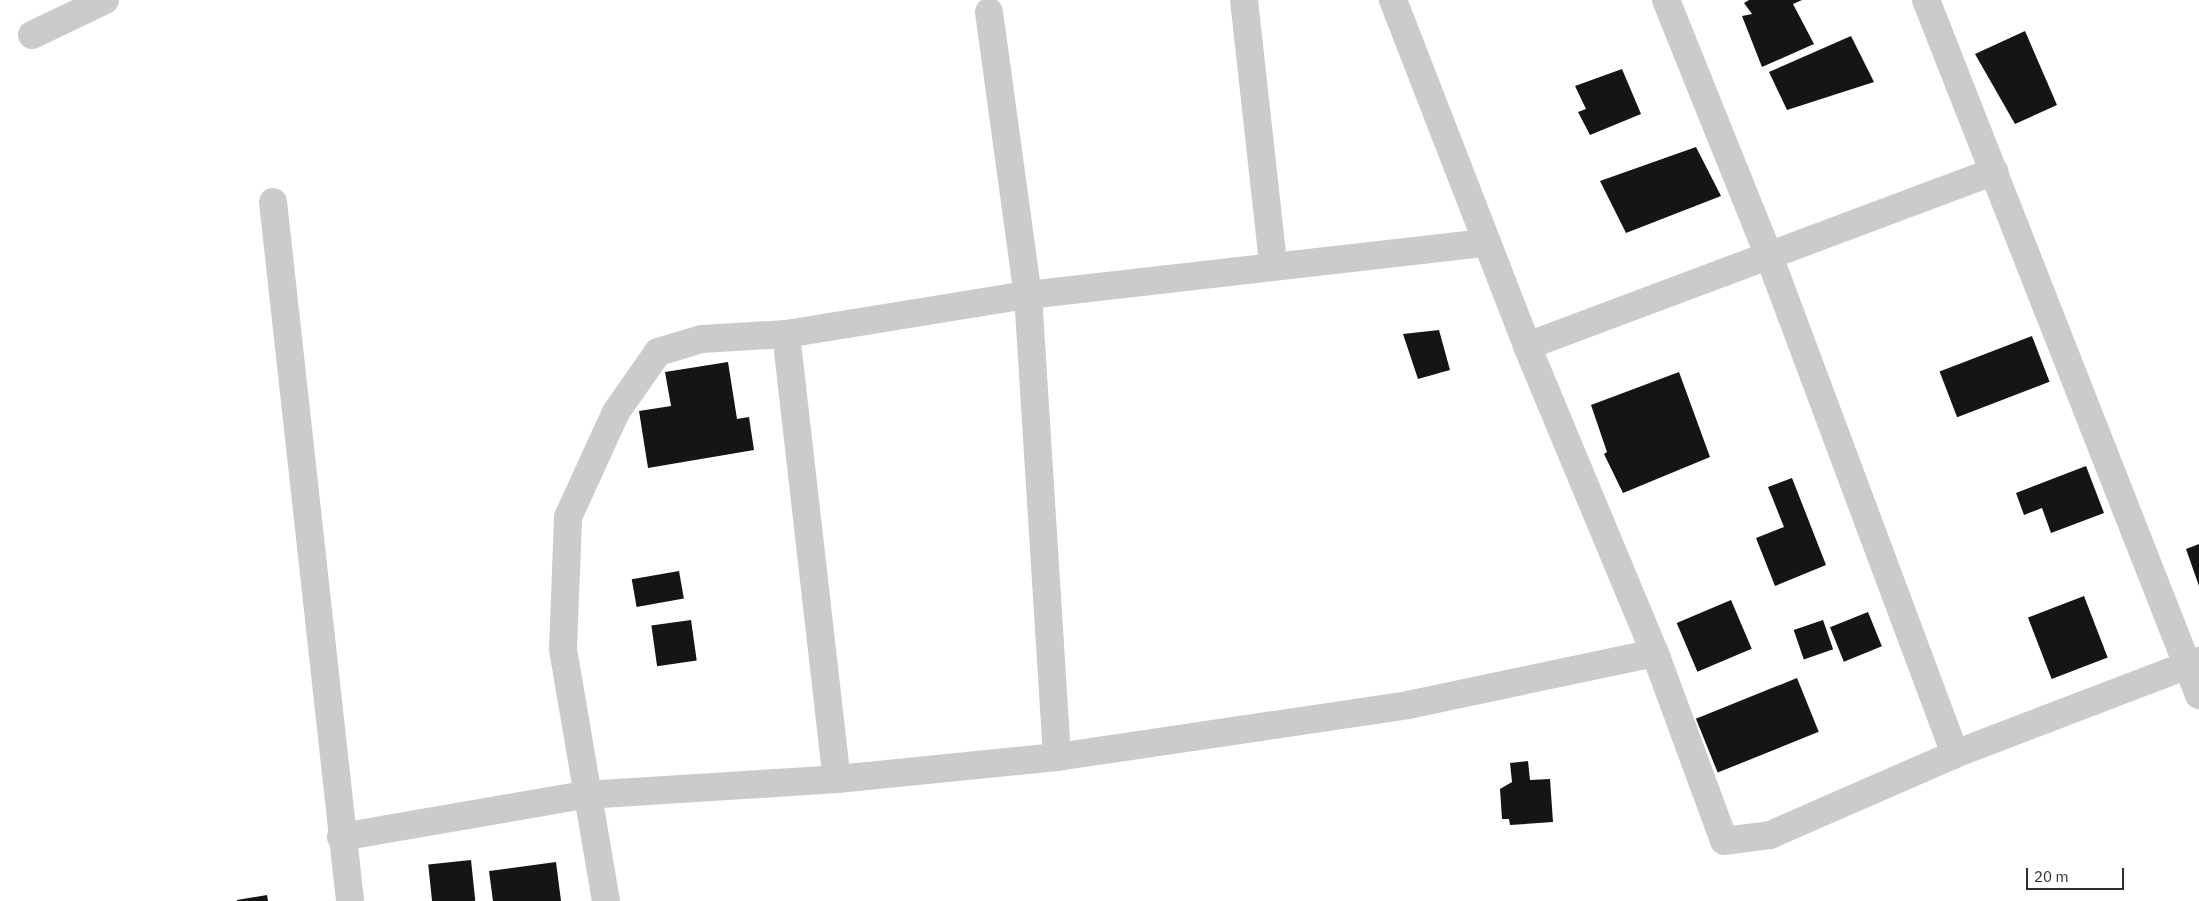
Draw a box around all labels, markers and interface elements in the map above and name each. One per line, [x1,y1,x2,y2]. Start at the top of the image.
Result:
scale bar [2029,858,2126,890]
text: 20 m [2034,867,2069,886]

